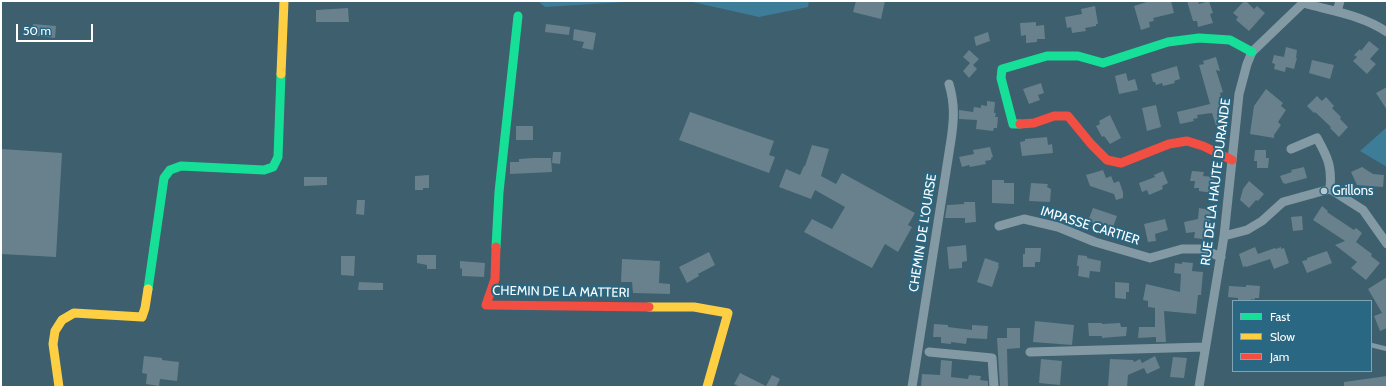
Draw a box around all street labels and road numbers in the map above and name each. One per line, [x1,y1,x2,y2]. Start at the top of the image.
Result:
street label: RUE DE LA HAUTE DURANDE [1198,97,1234,267]
street label: CHEMIN DE L'OURSE [906,173,940,293]
street label: IMPASSE CARTIER [1038,203,1142,249]
street label: CHEMIN DE LA MATTERI [492,283,630,301]

